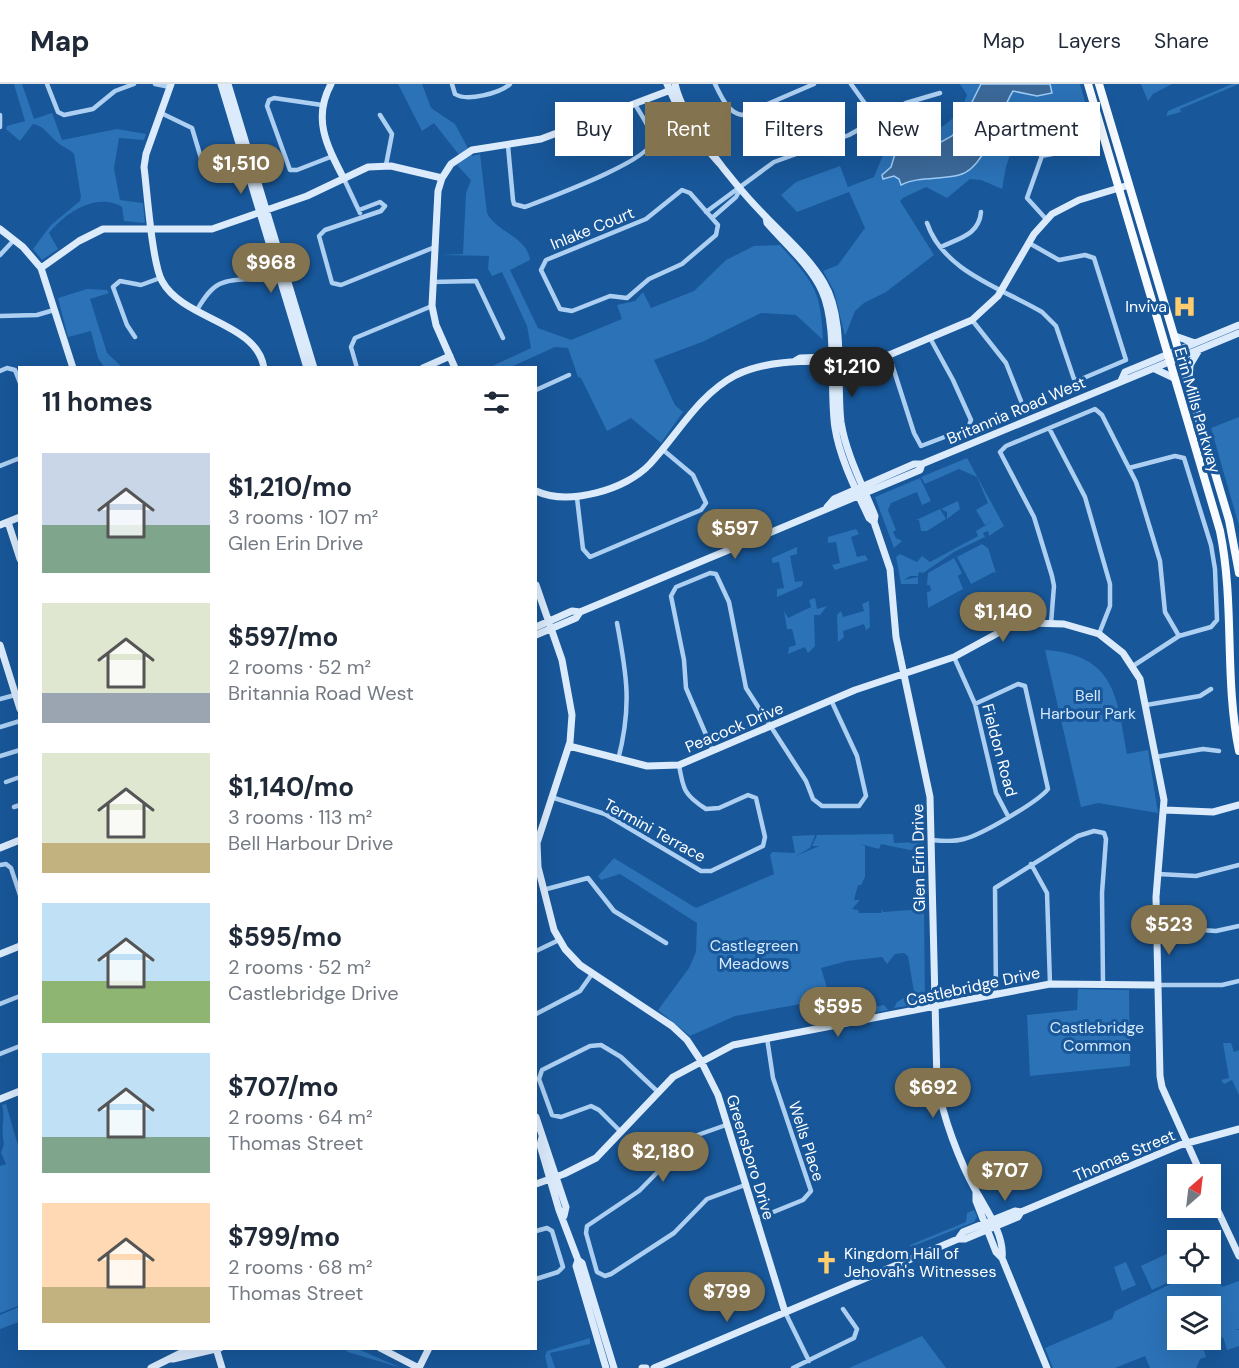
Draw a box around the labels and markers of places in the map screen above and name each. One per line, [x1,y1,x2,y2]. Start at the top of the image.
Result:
pin: $1,510 [192,144,290,195]
pin: $968 [235,243,307,294]
hospital icon: Inviva [1172,293,1198,319]
place label: Inviva [1125,296,1167,317]
pin: $1,210 [803,347,901,398]
pin: $597 [699,509,771,560]
pin: $1,140 [954,592,1052,643]
pin: $523 [1133,905,1205,956]
pin: $595 [802,987,874,1038]
pin: $692 [897,1068,969,1119]
pin: $2,180 [614,1132,712,1183]
pin: $707 [969,1151,1041,1202]
place label: Kingdom Hall of Jehovah's Witnesses [844,1243,996,1282]
church icon: Kingdom Hall of Jehovah's Witnesses [813,1249,839,1275]
pin: $799 [691,1272,763,1323]

